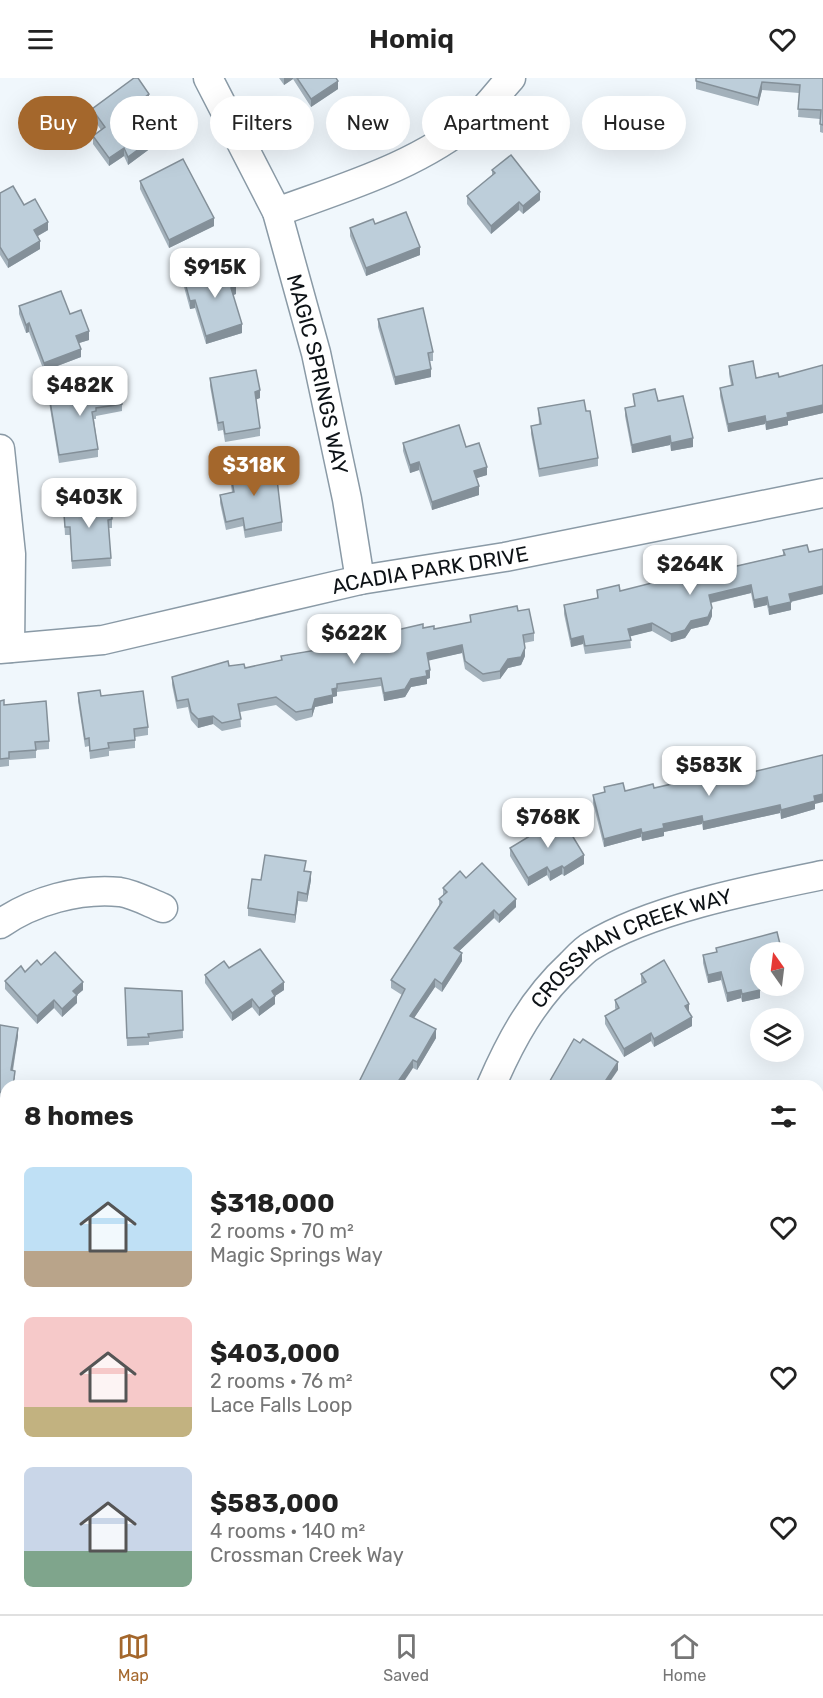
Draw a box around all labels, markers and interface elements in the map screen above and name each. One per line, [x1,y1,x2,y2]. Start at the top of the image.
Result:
icon: menu [24,23,57,56]
text: Homiq [369,23,454,55]
icon: heart [766,23,799,56]
chip: Buy [18,96,98,150]
chip: Rent [110,96,198,150]
chip: Filters [210,96,314,150]
chip: New [326,96,410,150]
chip: Apartment [422,96,570,150]
chip: House [582,96,686,150]
pin: $915K [173,248,257,299]
text: $915K [184,255,246,279]
street label: MAGIC SPRINGS WAY [282,271,354,476]
pin: $482K [38,366,122,417]
text: $482K [47,373,113,397]
pin: $318K [212,446,296,497]
text: $318K [222,453,286,477]
pin: $403K [47,478,131,529]
text: $403K [55,485,123,509]
street label: ACADIA PARK DRIVE [329,540,530,599]
pin: $264K [648,545,732,596]
text: $264K [657,552,723,576]
pin: $622K [312,614,396,665]
text: $622K [321,621,387,645]
pin: $583K [667,746,751,797]
text: $583K [676,753,742,777]
pin: $768K [506,798,590,849]
text: $768K [516,805,580,829]
street label: CROSSMAN CREEK WAY [525,883,734,1013]
north arrow [750,942,804,996]
map controls [750,942,804,1062]
button: layers [750,1008,804,1062]
icon: filters [767,1100,800,1133]
text: 8 homes [24,1101,134,1132]
text: $318,000 [210,1188,335,1219]
icon: home [72,1191,144,1263]
icon: heart [767,1211,800,1244]
text: 2 rooms · 70 m² [210,1219,354,1243]
text: Magic Springs Way [210,1243,383,1267]
text: $403,000 [210,1338,340,1369]
icon: home [72,1341,144,1413]
icon: heart [767,1361,800,1394]
text: 2 rooms · 76 m² [210,1369,353,1393]
text: Lace Falls Loop [210,1393,352,1417]
text: $583,000 [210,1488,339,1519]
icon: home [72,1491,144,1563]
icon: heart [767,1511,800,1544]
text: 4 rooms · 140 m² [210,1519,365,1543]
text: Crossman Creek Way [210,1543,404,1567]
tab: Map [117,1630,150,1685]
tab: Saved [383,1630,429,1685]
tab: Home [662,1630,706,1685]

